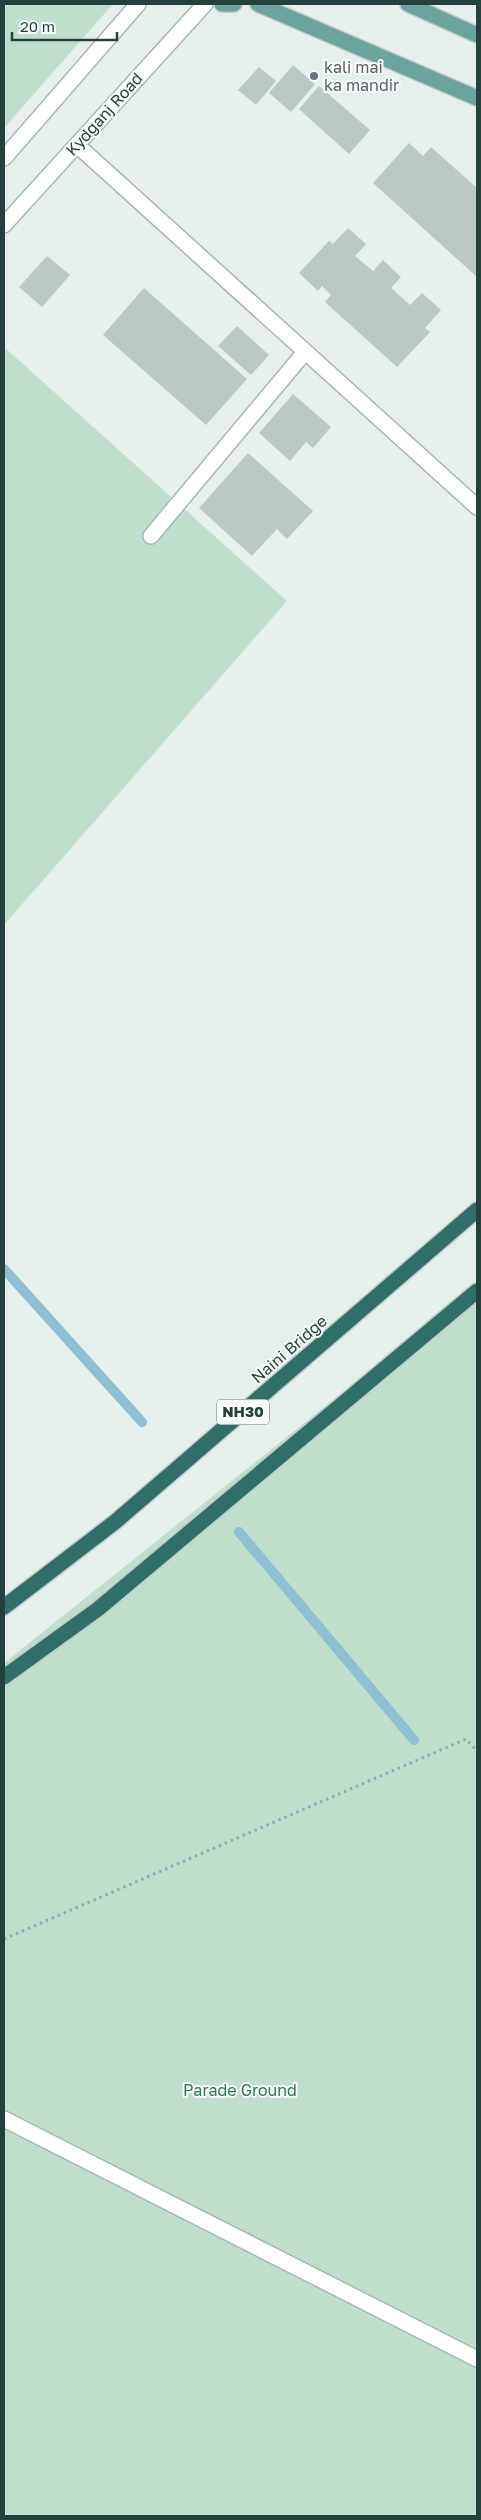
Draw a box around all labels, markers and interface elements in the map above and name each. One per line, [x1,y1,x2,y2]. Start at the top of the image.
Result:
scale bar [12,10,118,42]
text: 20 m [20,17,55,35]
place label: kali mai ka mandir [324,57,399,95]
street label: Kydganj Road [61,68,147,160]
marker: kali mai ka mandir [308,70,320,82]
street label: Naini Bridge [247,1311,331,1387]
road number: NH30 [217,1400,269,1424]
park label: Parade Ground [183,2080,297,2100]

